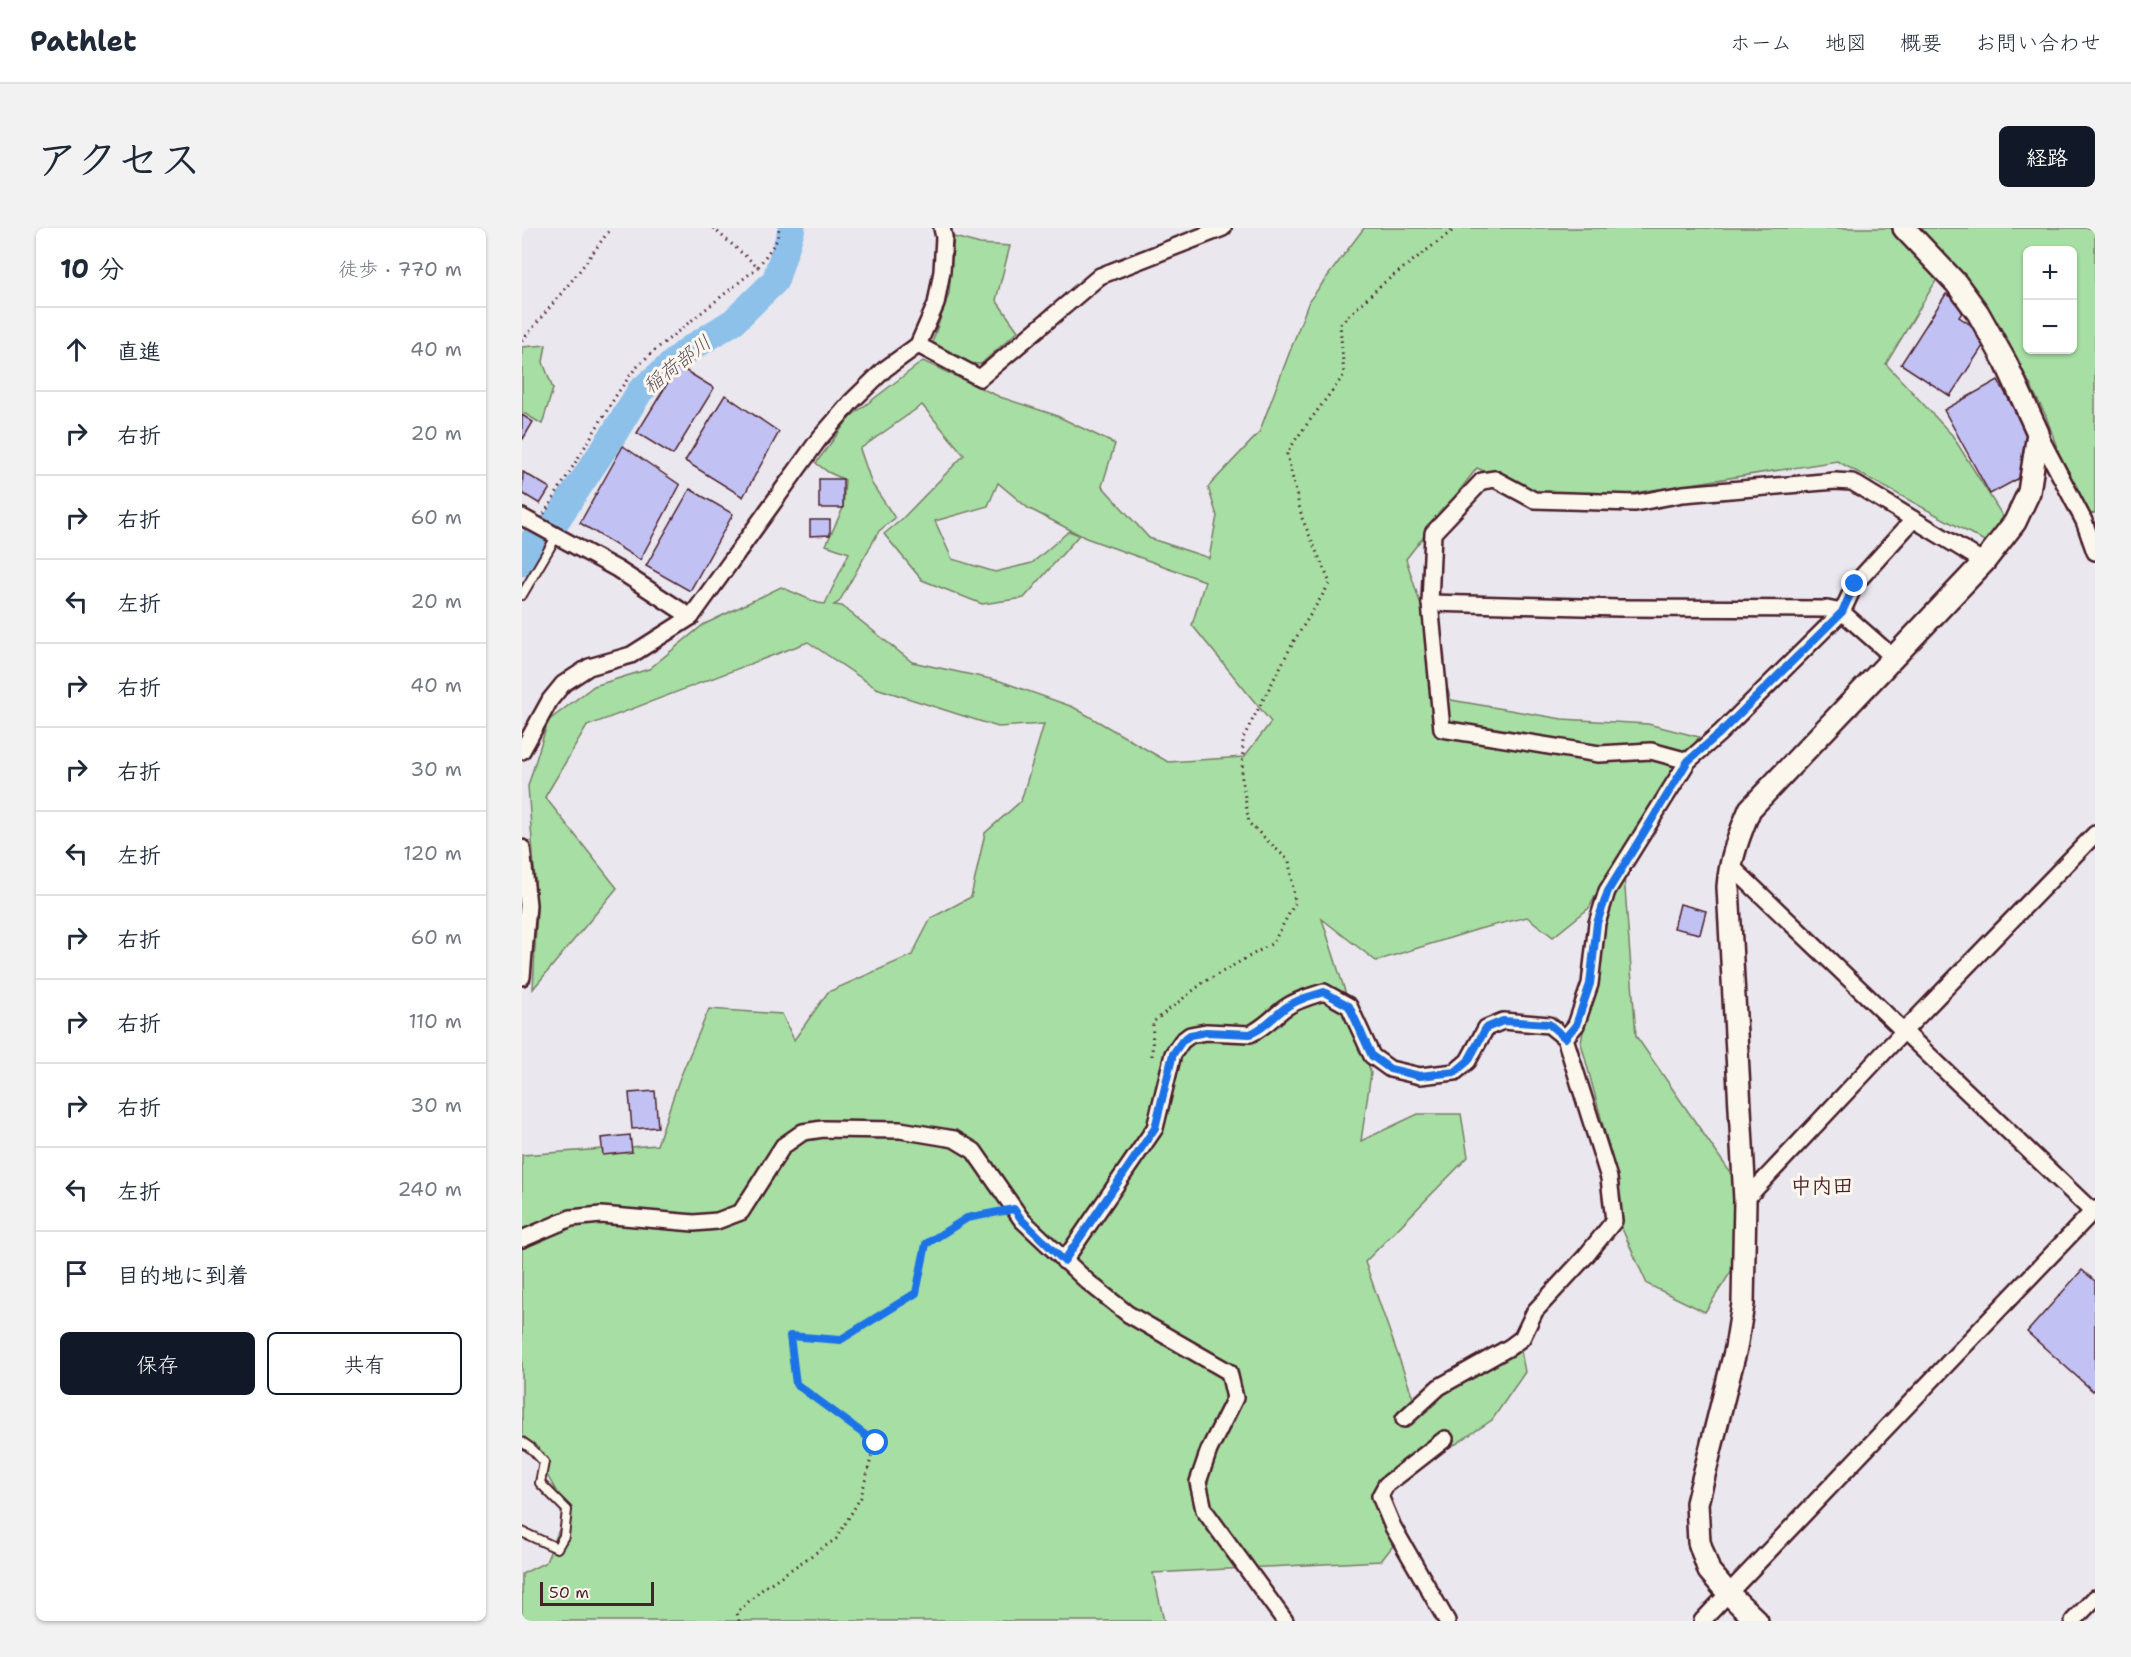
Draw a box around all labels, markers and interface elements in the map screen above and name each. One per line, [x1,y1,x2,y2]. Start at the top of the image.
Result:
text: Pathlet [30,22,137,60]
text: ホーム [1730,29,1792,57]
text: 地図 [1825,29,1867,57]
text: 概要 [1900,29,1942,57]
text: お問い合わせ [1975,29,2101,57]
button: 経路 [1999,126,2095,187]
text: アクセス [36,131,201,187]
map controls [2023,246,2077,354]
button: + [2023,246,2077,300]
text: 10 分 [60,251,124,286]
text: 徒歩 · 770 m [338,256,462,282]
button: − [2023,300,2077,354]
water label: 稲荷部川 [637,329,717,399]
icon: ahead [60,333,93,366]
text: 40 m [410,336,462,362]
text: 直進 [117,337,161,366]
icon: right [60,417,93,450]
text: 20 m [411,420,462,446]
text: 右折 [117,421,161,450]
icon: right [60,501,93,534]
text: 60 m [410,504,462,530]
text: 右折 [117,505,161,534]
route end [1841,570,1867,596]
icon: left [60,585,93,618]
text: 20 m [411,588,462,614]
text: 左折 [117,589,161,618]
icon: right [60,669,93,702]
text: 40 m [410,672,462,698]
text: 右折 [117,673,161,702]
icon: right [60,753,93,786]
text: 30 m [410,756,462,782]
text: 右折 [117,757,161,786]
icon: left [60,837,93,870]
text: 120 m [403,840,462,866]
text: 左折 [117,841,161,870]
icon: right [60,921,93,954]
text: 60 m [410,924,462,950]
text: 右折 [117,925,161,954]
icon: right [60,1005,93,1038]
text: 110 m [408,1008,462,1034]
text: 右折 [117,1009,161,1038]
icon: right [60,1089,93,1122]
text: 30 m [410,1092,462,1118]
text: 右折 [117,1093,161,1122]
district label: 中内田 [1791,1172,1854,1200]
icon: left [60,1173,93,1206]
text: 240 m [397,1176,462,1202]
text: 左折 [117,1177,161,1206]
icon: arrive [60,1257,93,1290]
text: 目的地に到着 [117,1261,249,1290]
button: 保存 [60,1332,255,1395]
button: 共有 [267,1332,462,1395]
route start [862,1429,888,1455]
scale bar [540,1579,654,1606]
text: 50 m [549,1582,589,1603]

